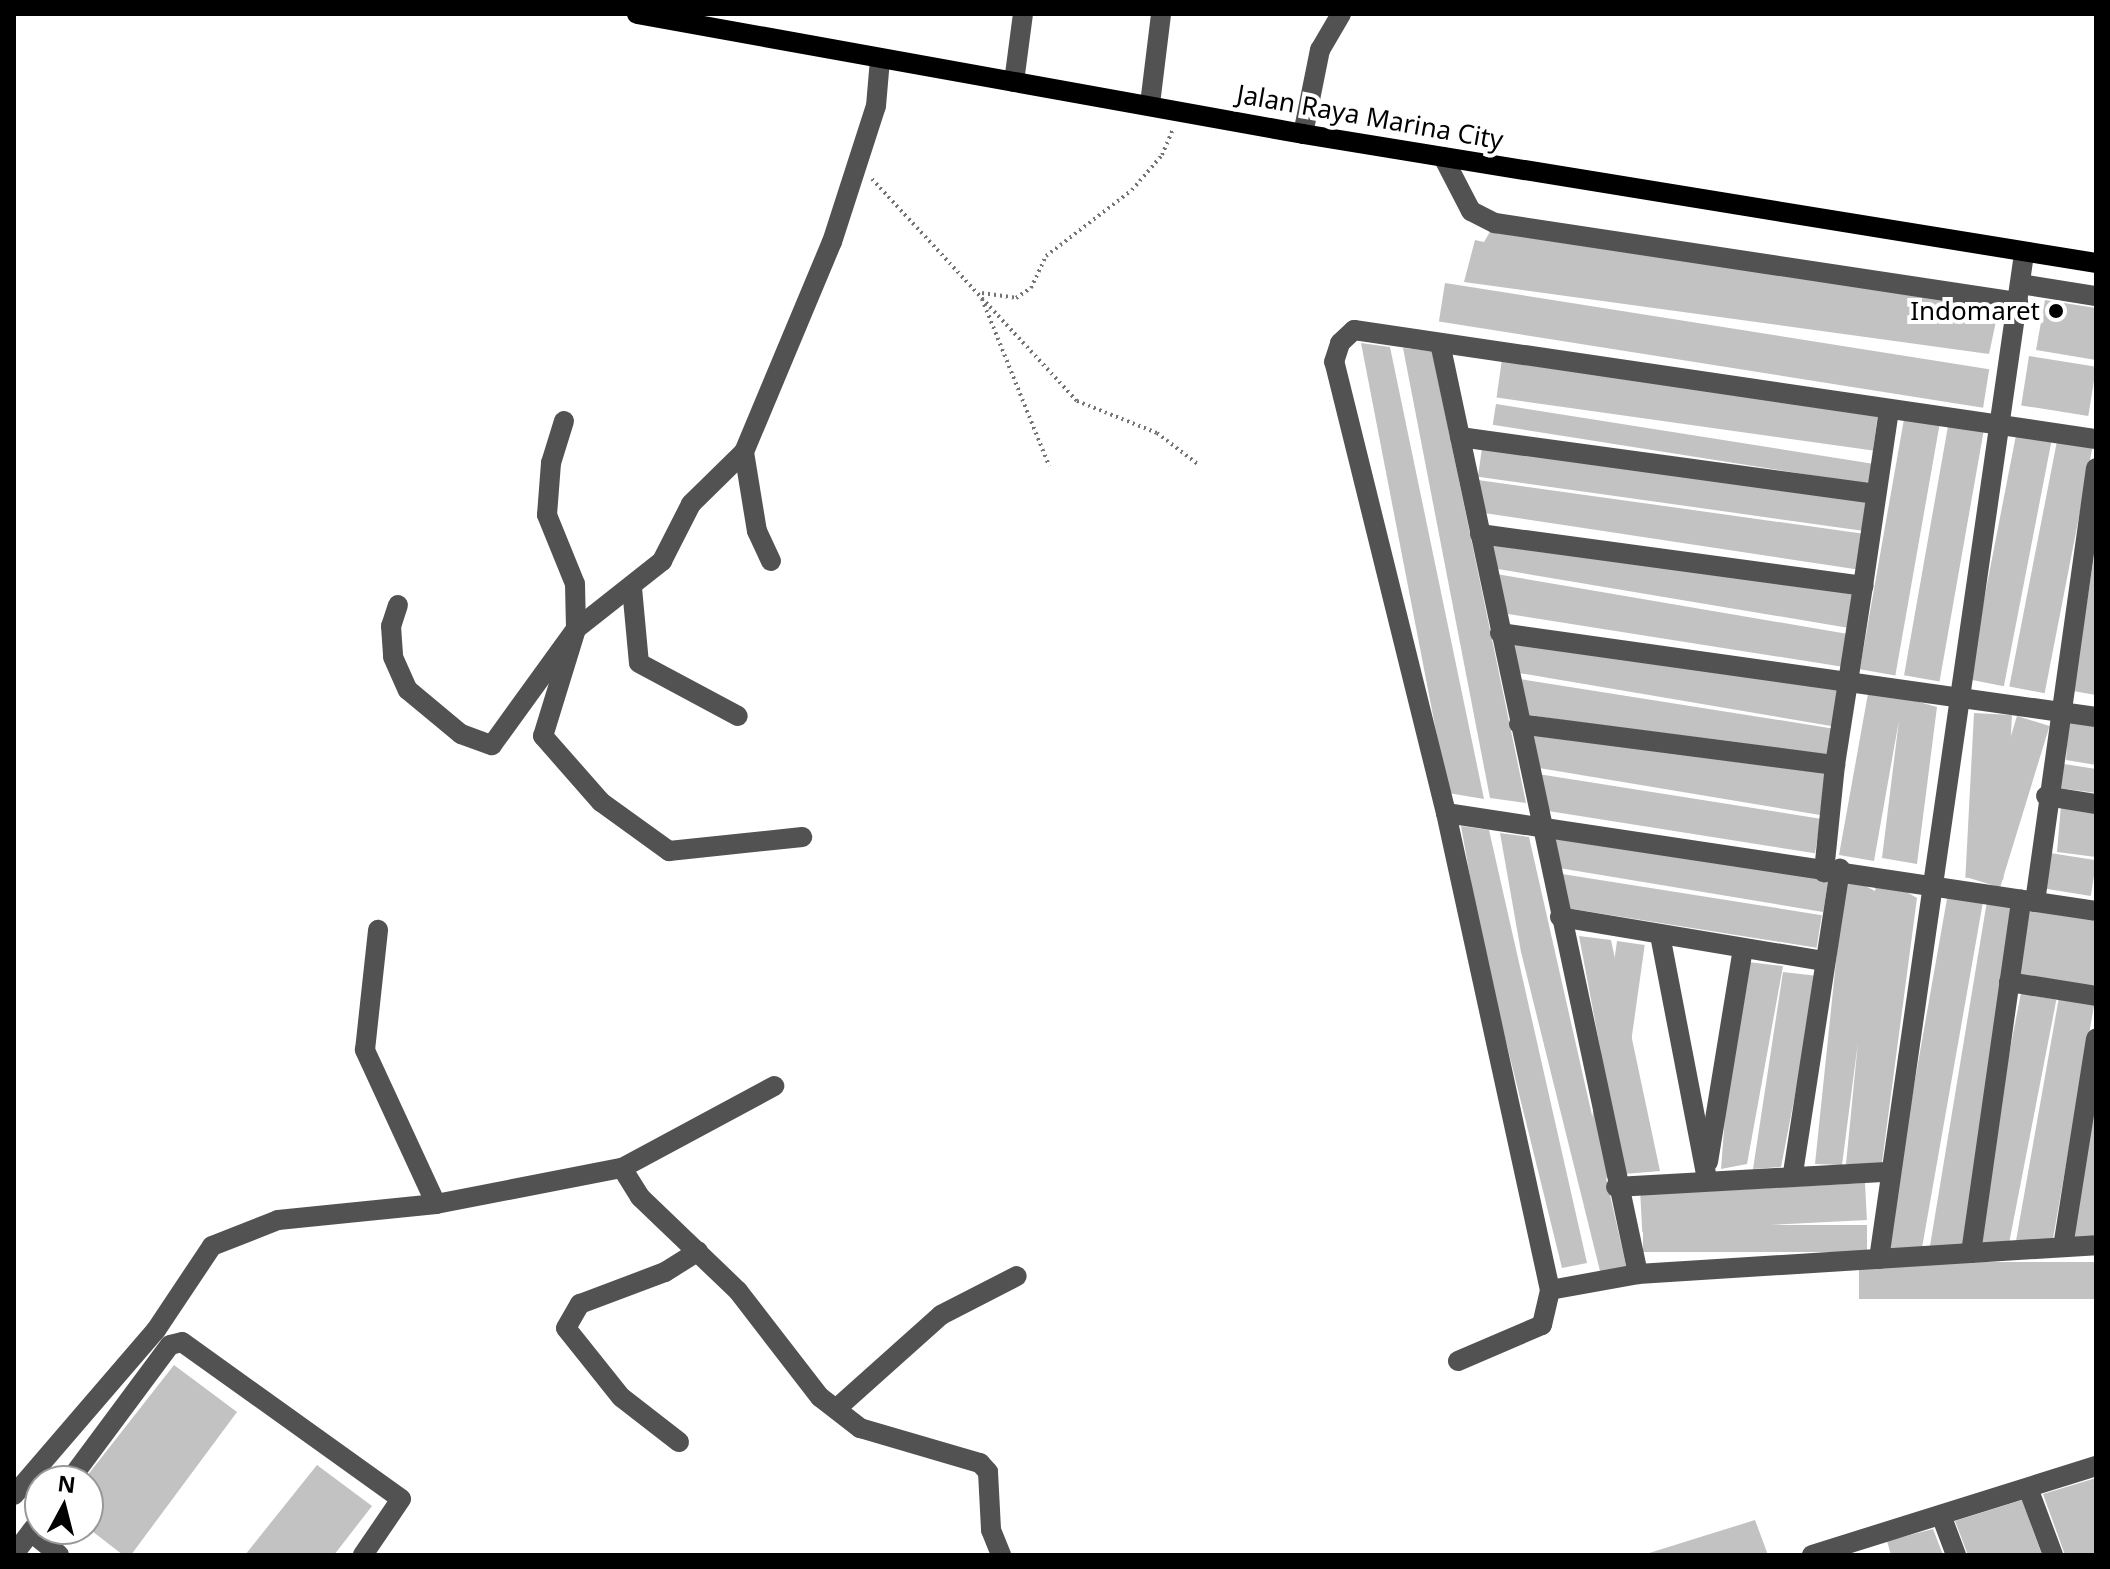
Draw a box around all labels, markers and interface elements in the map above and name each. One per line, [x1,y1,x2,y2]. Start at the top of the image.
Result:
street label: Jalan Raya Marina City [1234,78,1506,156]
place label: Indomaret [1910,295,2040,327]
marker: Indomaret [2047,302,2065,320]
north arrow [24,1465,104,1545]
text: N [56,1467,77,1499]

